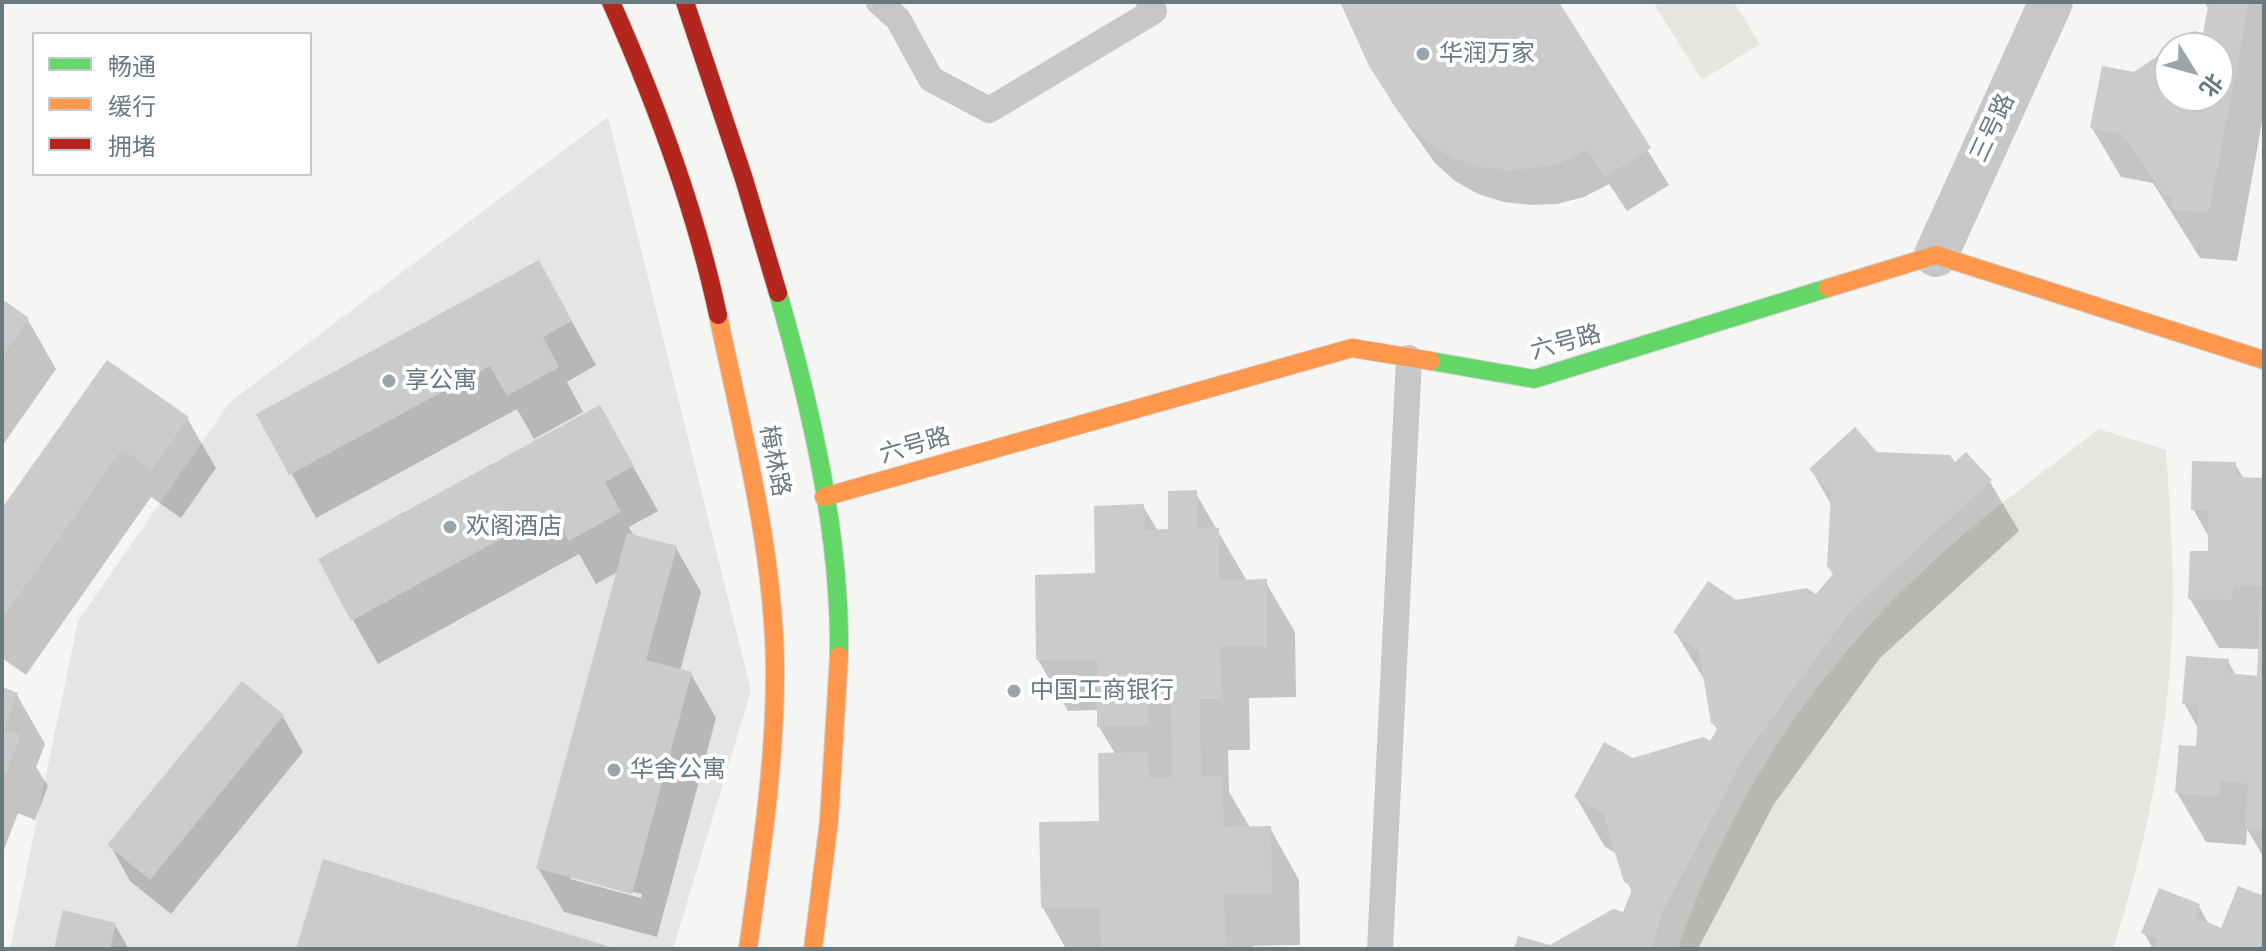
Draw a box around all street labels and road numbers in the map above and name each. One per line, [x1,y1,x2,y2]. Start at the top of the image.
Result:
street label: 三号路 [1965,89,2021,167]
street label: 六号路 [1527,320,1605,366]
street label: 六号路 [876,422,954,470]
street label: 梅林路 [753,423,795,499]

